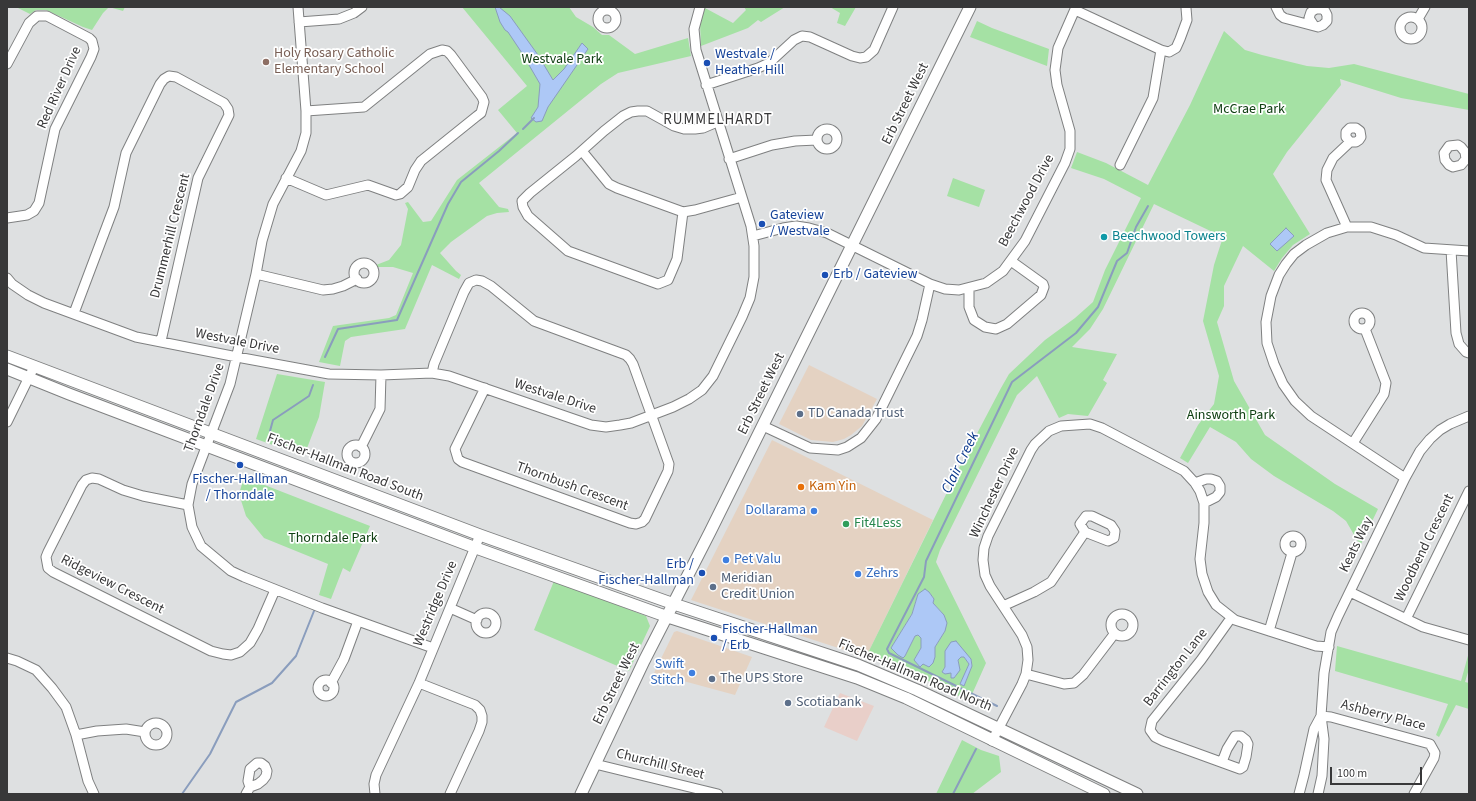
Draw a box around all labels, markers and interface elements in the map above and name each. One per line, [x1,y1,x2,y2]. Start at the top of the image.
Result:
street label: Red River Drive [34,44,86,132]
place label: Holy Rosary Catholic Elementary School [274,46,395,78]
place label: Westvale / Heather Hill [715,47,784,80]
park label: Westvale Park [521,52,603,68]
marker: Holy Rosary Catholic Elementary School [261,57,271,67]
marker: Westvale / Heather Hill [702,58,712,68]
street label: Erb Street West [879,60,933,148]
park label: McCrae Park [1213,102,1285,118]
district label: RUMMELHARDT [663,112,773,130]
street label: Beechwood Drive [996,152,1058,250]
street label: Drummerhill Crescent [147,172,195,300]
place label: Gateview / Westvale [770,208,830,240]
marker: Gateview / Westvale [757,219,767,229]
place label: Beechwood Towers [1112,229,1226,245]
marker: Beechwood Towers [1099,232,1109,242]
place label: Erb / Gateview [833,267,918,283]
marker: Erb / Gateview [820,270,830,280]
street label: Westvale Drive [194,326,280,358]
street label: Erb Street West [735,350,789,438]
street label: Thorndale Drive [181,361,229,455]
street label: Westvale Drive [512,376,598,418]
place label: TD Canada Trust [808,406,904,422]
park label: Ainsworth Park [1187,408,1275,424]
marker: TD Canada Trust [795,409,805,419]
water label: Clair Creek [938,429,984,497]
street label: Fischer-Hallman Road South [264,430,426,506]
street label: Winchester Drive [967,445,1023,541]
street label: Thornbush Crescent [514,459,630,515]
marker: Fischer-Hallman / Thorndale [235,460,245,470]
place label: Fischer-Hallman / Thorndale [192,472,288,504]
place label: Kam Yin [809,479,856,495]
marker: Kam Yin [796,482,806,492]
street label: Woodbend Crescent [1392,491,1458,605]
place label: Dollarama [745,503,806,519]
marker: Dollarama [809,506,819,516]
street label: Keats Way [1336,515,1378,575]
place label: Fit4Less [854,516,901,532]
marker: Fit4Less [841,519,851,529]
park label: Thorndale Park [288,531,378,547]
street label: Ridgeview Crescent [57,552,167,618]
place label: Pet Valu [734,552,781,568]
marker: Pet Valu [721,555,731,565]
place label: Erb / Fischer-Hallman [598,557,694,590]
street label: Westridge Drive [410,559,462,649]
place label: Zehrs [866,566,898,582]
marker: Erb / Fischer-Hallman [697,568,707,578]
marker: Zehrs [853,569,863,579]
place label: Meridian Credit Union [721,571,795,604]
marker: Meridian Credit Union [708,582,718,592]
place label: Fischer-Hallman / Erb [722,622,818,654]
street label: Barrington Lane [1140,626,1212,710]
marker: Fischer-Hallman / Erb [709,633,719,643]
street label: Fischer-Hallman Road North [836,636,994,716]
street label: Erb Street West [590,640,644,728]
place label: Swift Stitch [650,657,684,690]
marker: Swift Stitch [687,668,697,678]
place label: The UPS Store [720,671,803,687]
marker: The UPS Store [707,674,717,684]
place label: Scotiabank [796,695,861,711]
street label: Ashberry Place [1339,697,1427,735]
marker: Scotiabank [783,698,793,708]
street label: Churchill Street [614,746,706,784]
scale bar [1332,759,1424,785]
text: 100 m [1337,765,1367,782]

